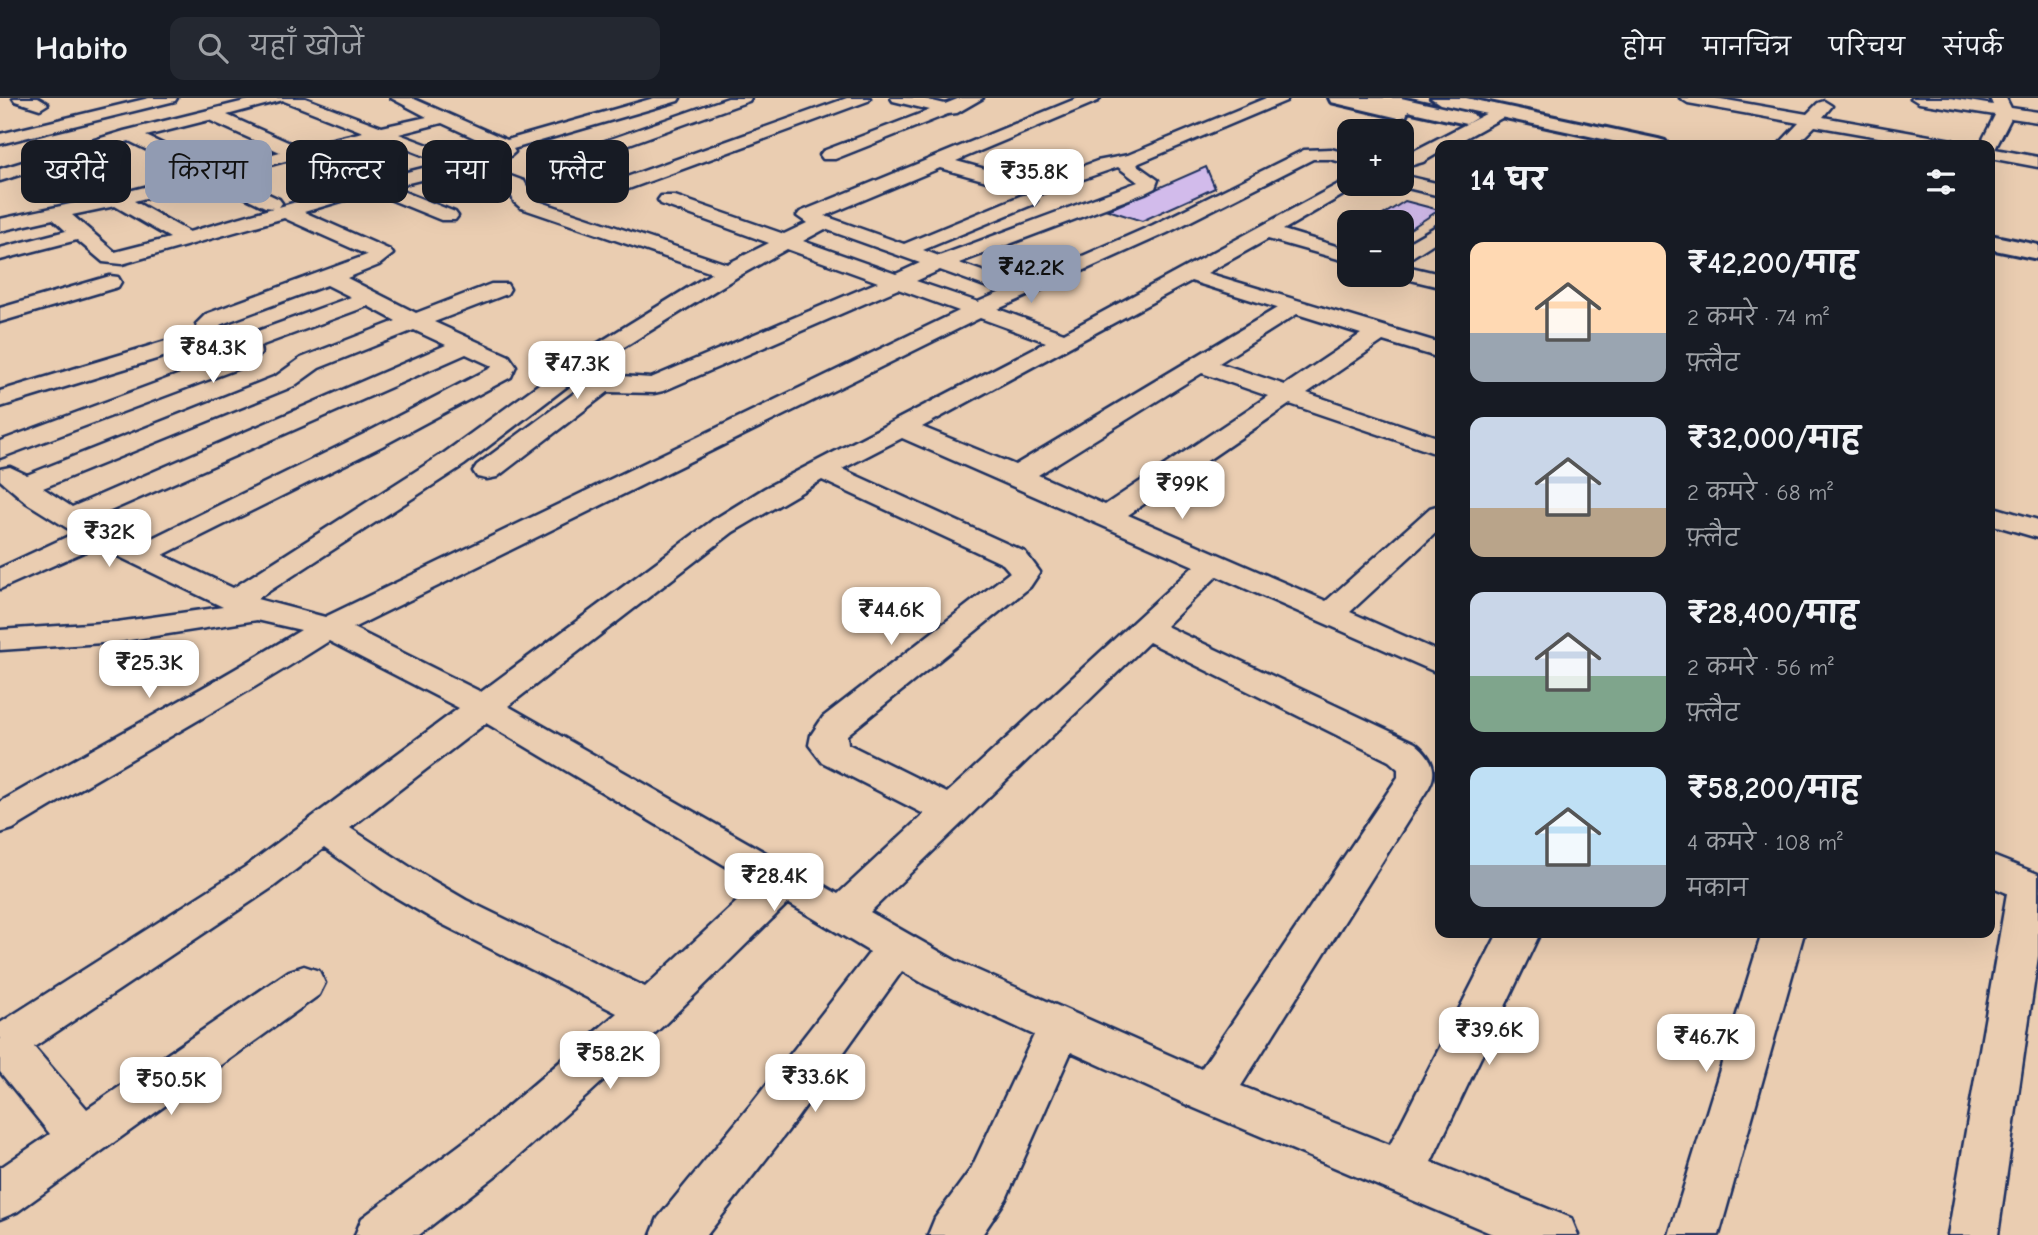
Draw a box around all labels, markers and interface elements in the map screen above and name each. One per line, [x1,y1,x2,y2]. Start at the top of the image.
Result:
search box [170,17,660,80]
text: Habito [35,29,128,67]
icon: search [194,29,232,67]
text: यहाँ खोजें [250,32,364,62]
text: होम [1622,33,1665,61]
text: मानचित्र [1703,33,1791,61]
text: परिचय [1829,33,1905,61]
text: संपर्क [1943,33,2003,61]
map controls [1337,119,1414,287]
button: + [1337,119,1414,196]
chip: खरीदें [21,140,131,203]
chip: किराया [145,140,272,203]
chip: फ़िल्टर [286,140,408,203]
chip: नया [422,140,512,203]
chip: फ़्लैट [526,140,629,203]
pin: ₹35.8K [977,150,1091,209]
text: ₹35.8K [1000,158,1068,185]
text: 14 घर [1470,163,1546,198]
icon: filters [1922,163,1960,201]
button: − [1337,210,1414,287]
pin: ₹42.2K [974,246,1088,305]
text: ₹42,200/माह [1687,246,1857,281]
text: ₹42.2K [998,254,1064,281]
icon: home [1526,270,1610,354]
text: 2 कमरे · 74 m² [1687,304,1829,331]
pin: ₹84.3K [156,326,270,385]
text: ₹84.3K [180,334,246,361]
pin: ₹47.3K [520,342,634,401]
text: ₹47.3K [544,350,610,377]
text: फ़्लैट [1687,350,1739,377]
text: ₹32,000/माह [1687,421,1860,456]
icon: home [1526,445,1610,529]
pin: ₹99K [1141,462,1223,521]
text: ₹99K [1156,470,1208,497]
text: 2 कमरे · 68 m² [1687,479,1833,506]
pin: ₹32K [68,510,150,569]
text: ₹32K [83,518,135,545]
text: फ़्लैट [1687,525,1739,552]
pin: ₹44.6K [834,588,948,647]
text: ₹44.6K [858,596,924,623]
text: ₹28,400/माह [1687,596,1858,631]
icon: home [1526,620,1610,704]
pin: ₹25.3K [92,640,206,700]
text: ₹25.3K [115,649,183,676]
text: 2 कमरे · 56 m² [1687,654,1834,681]
text: फ़्लैट [1687,700,1739,727]
text: ₹58,200/माह [1687,771,1860,806]
icon: home [1526,795,1610,879]
text: 4 कमरे · 108 m² [1687,829,1843,856]
pin: ₹28.4K [717,854,831,913]
text: ₹28.4K [741,862,807,889]
text: मकान [1687,875,1748,902]
pin: ₹39.6K [1432,1007,1546,1067]
pin: ₹46.7K [1649,1014,1763,1074]
text: ₹39.6K [1455,1016,1523,1043]
text: ₹46.7K [1673,1023,1739,1050]
pin: ₹58.2K [553,1032,667,1091]
text: ₹58.2K [576,1040,644,1067]
pin: ₹33.6K [758,1054,872,1114]
pin: ₹50.5K [114,1058,228,1117]
text: ₹33.6K [781,1063,849,1090]
text: ₹50.5K [136,1066,206,1093]

